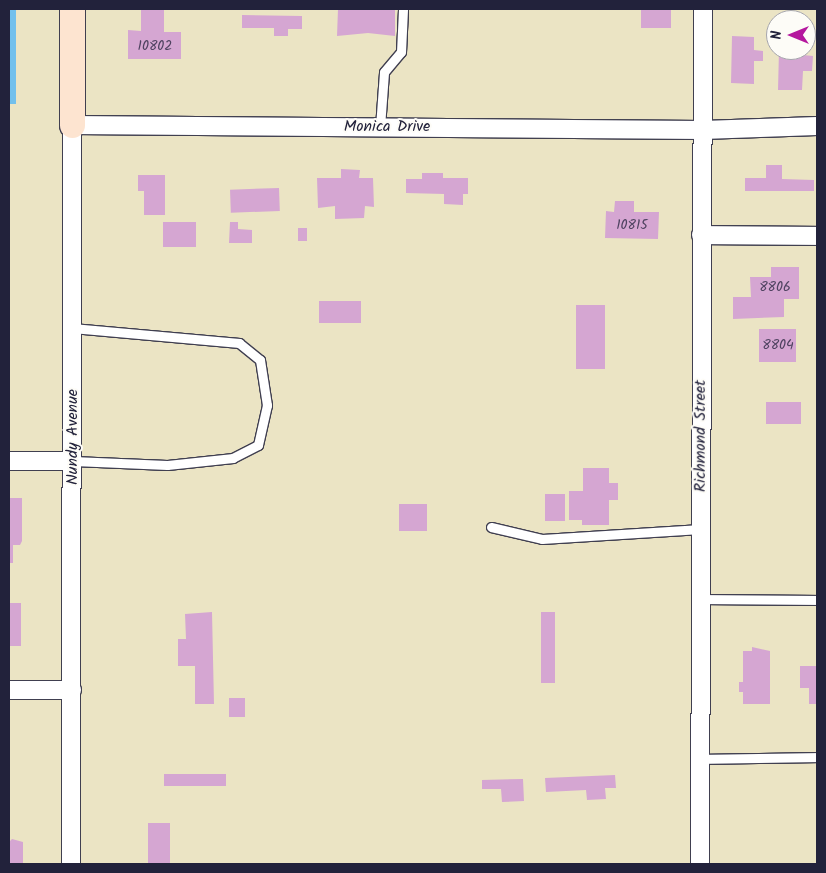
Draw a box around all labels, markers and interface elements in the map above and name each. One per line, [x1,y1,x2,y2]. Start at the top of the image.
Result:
north arrow [766,10,816,60]
text: N [766,31,788,39]
house number: 10802 [138,38,172,54]
street label: Monica Drive [344,117,430,137]
house number: 10815 [616,217,648,233]
house number: 8806 [759,279,791,295]
house number: 8804 [762,337,794,353]
street label: Richmond Street [691,380,711,492]
street label: Nundy Avenue [63,389,83,485]

